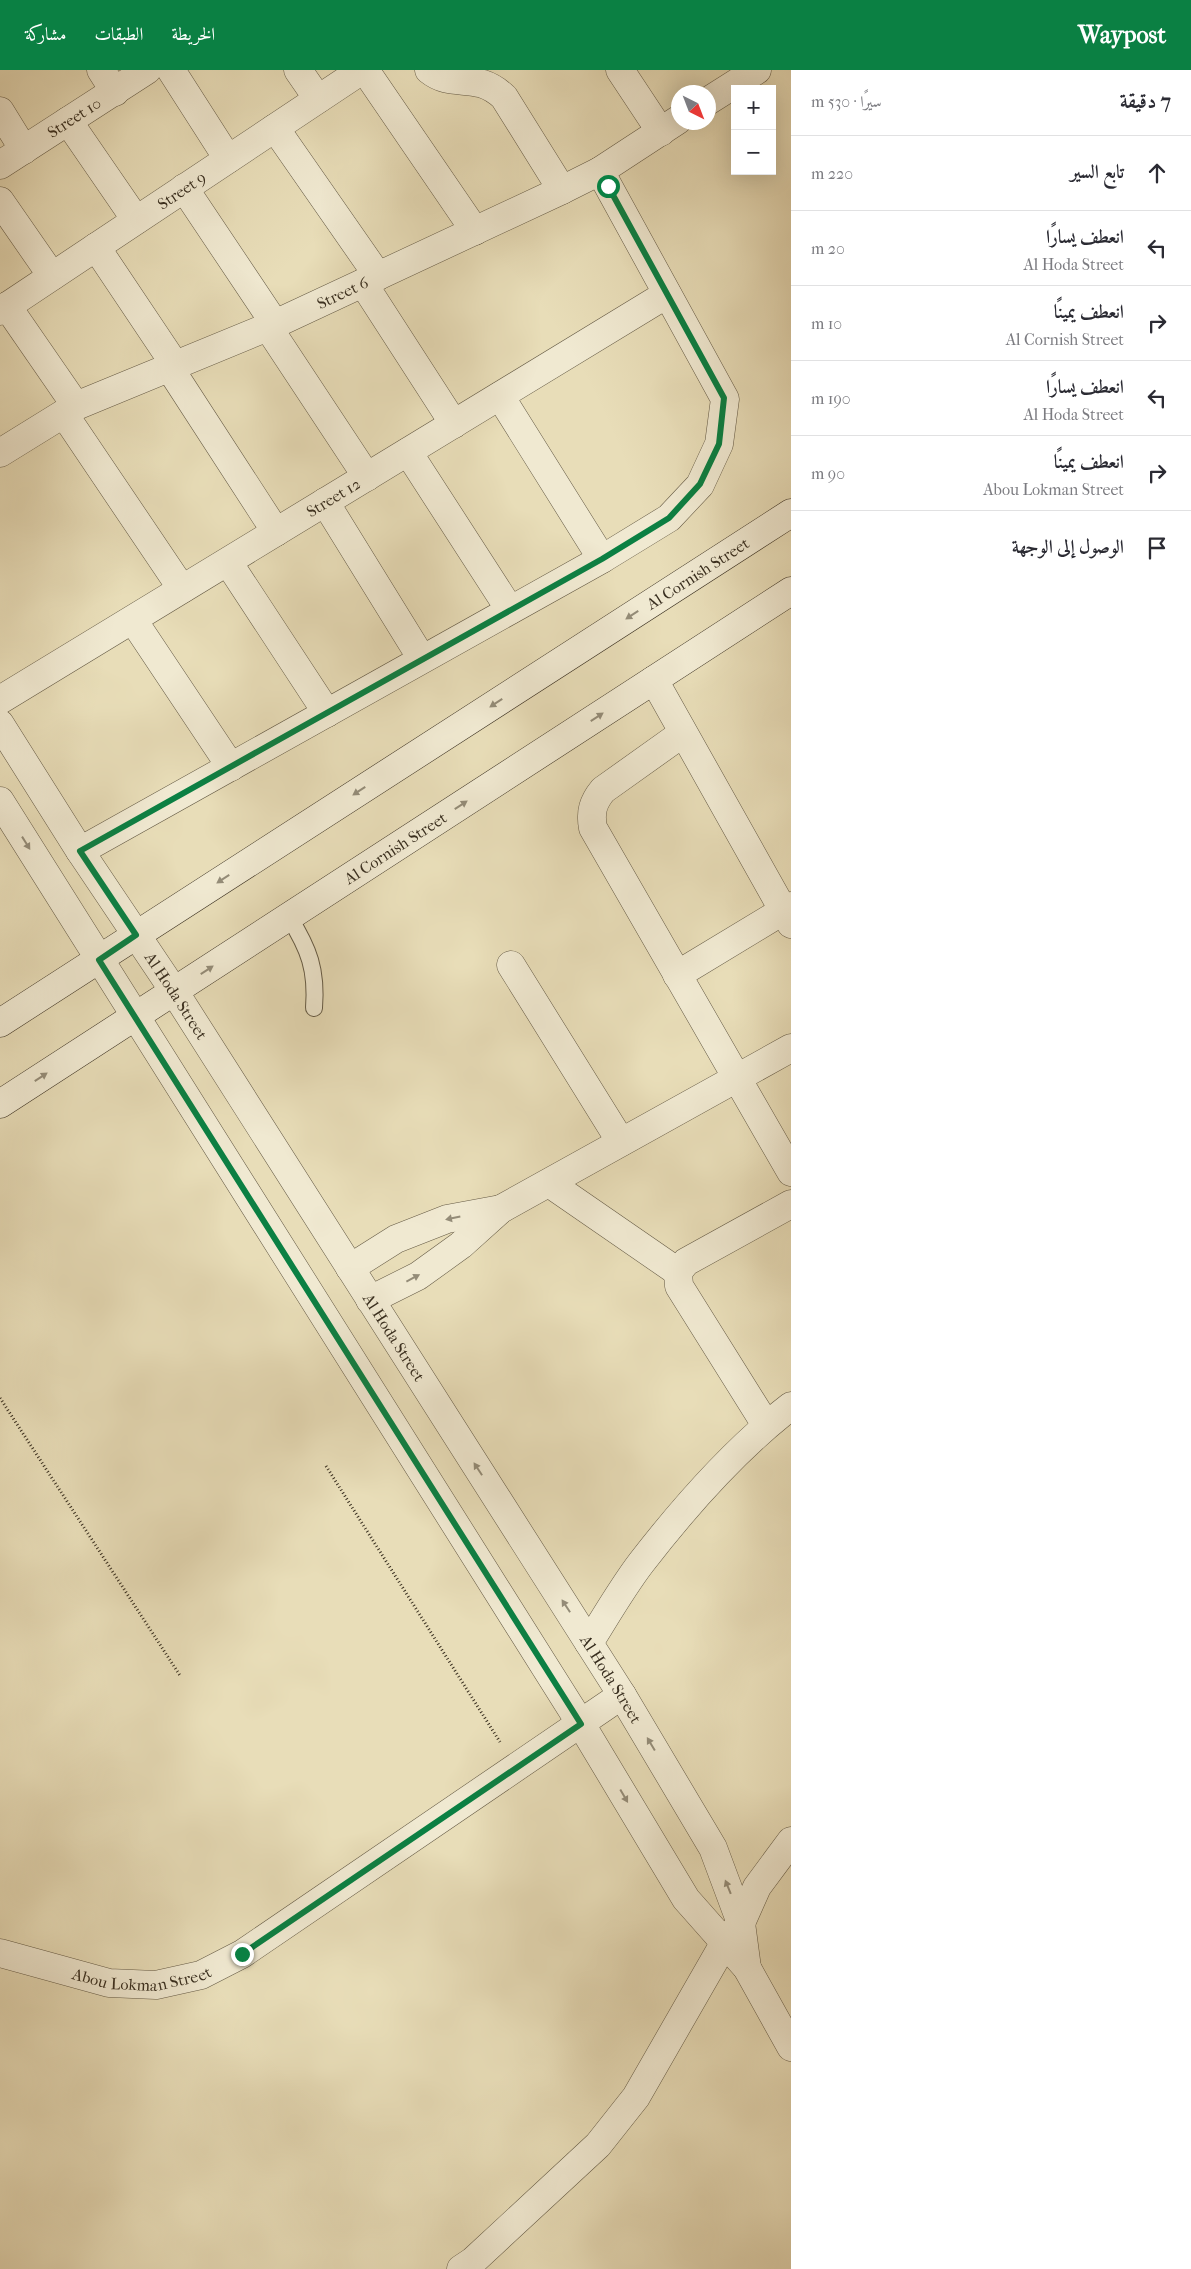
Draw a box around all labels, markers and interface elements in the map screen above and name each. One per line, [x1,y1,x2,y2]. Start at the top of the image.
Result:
text: Waypost [1078,21,1166,49]
text: مشاركة [25,24,66,45]
text: الطبقات [94,24,143,45]
text: الخريطة [171,24,215,45]
north arrow [671,85,716,130]
map controls [731,85,776,175]
button: + [731,85,776,130]
text: 7 دقيقة [1120,89,1171,113]
text: سيرًا · 530 m [811,92,882,111]
street label: Street 10 [44,93,105,142]
button: − [731,130,776,175]
icon: ahead [1143,159,1171,187]
text: تابع السير [1070,161,1124,183]
text: 220 m [811,164,853,183]
street label: Street 9 [154,168,210,214]
route start [597,175,620,198]
text: انعطف يسارًا [1046,226,1124,248]
icon: left [1143,234,1171,262]
text: 20 m [811,239,845,258]
text: Al Hoda Street [1023,255,1124,274]
street label: Street 6 [314,273,372,313]
text: انعطف يمينًا [1054,301,1124,323]
icon: right [1143,309,1171,337]
text: 10 m [811,314,842,333]
text: Al Cornish Street [1006,330,1124,349]
text: انعطف يسارًا [1046,376,1124,398]
icon: left [1143,384,1171,412]
text: 190 m [811,389,851,408]
text: Al Hoda Street [1023,405,1124,424]
text: انعطف يمينًا [1054,451,1124,473]
icon: right [1143,459,1171,487]
text: 90 m [811,464,845,483]
street label: Street 12 [303,474,364,521]
text: Abou Lokman Street [983,480,1124,499]
street label: Al Cornish Street [642,533,753,614]
icon: arrive [1143,534,1171,562]
text: الوصول إلى الوجهة [1012,536,1124,558]
one-way arrow [626,610,639,620]
one-way arrow [489,699,503,708]
one-way arrow [590,712,604,722]
one-way arrow [353,787,366,796]
one-way arrow [454,801,467,810]
street label: Al Cornish Street [340,808,451,889]
one-way arrow [21,836,31,849]
one-way arrow [216,875,229,884]
street label: Al Hoda Street [140,948,212,1044]
one-way arrow [200,965,213,975]
one-way arrow [34,1072,48,1082]
one-way arrow [445,1214,460,1222]
one-way arrow [406,1274,421,1282]
street label: Al Hoda Street [358,1289,429,1385]
one-way arrow [473,1462,483,1476]
one-way arrow [561,1599,570,1613]
street label: Al Hoda Street [576,1631,646,1727]
one-way arrow [647,1738,656,1751]
one-way arrow [619,1789,628,1802]
one-way arrow [724,1880,732,1894]
route end [231,1943,254,1966]
street label: Abou Lokman Street [69,1962,215,1995]

